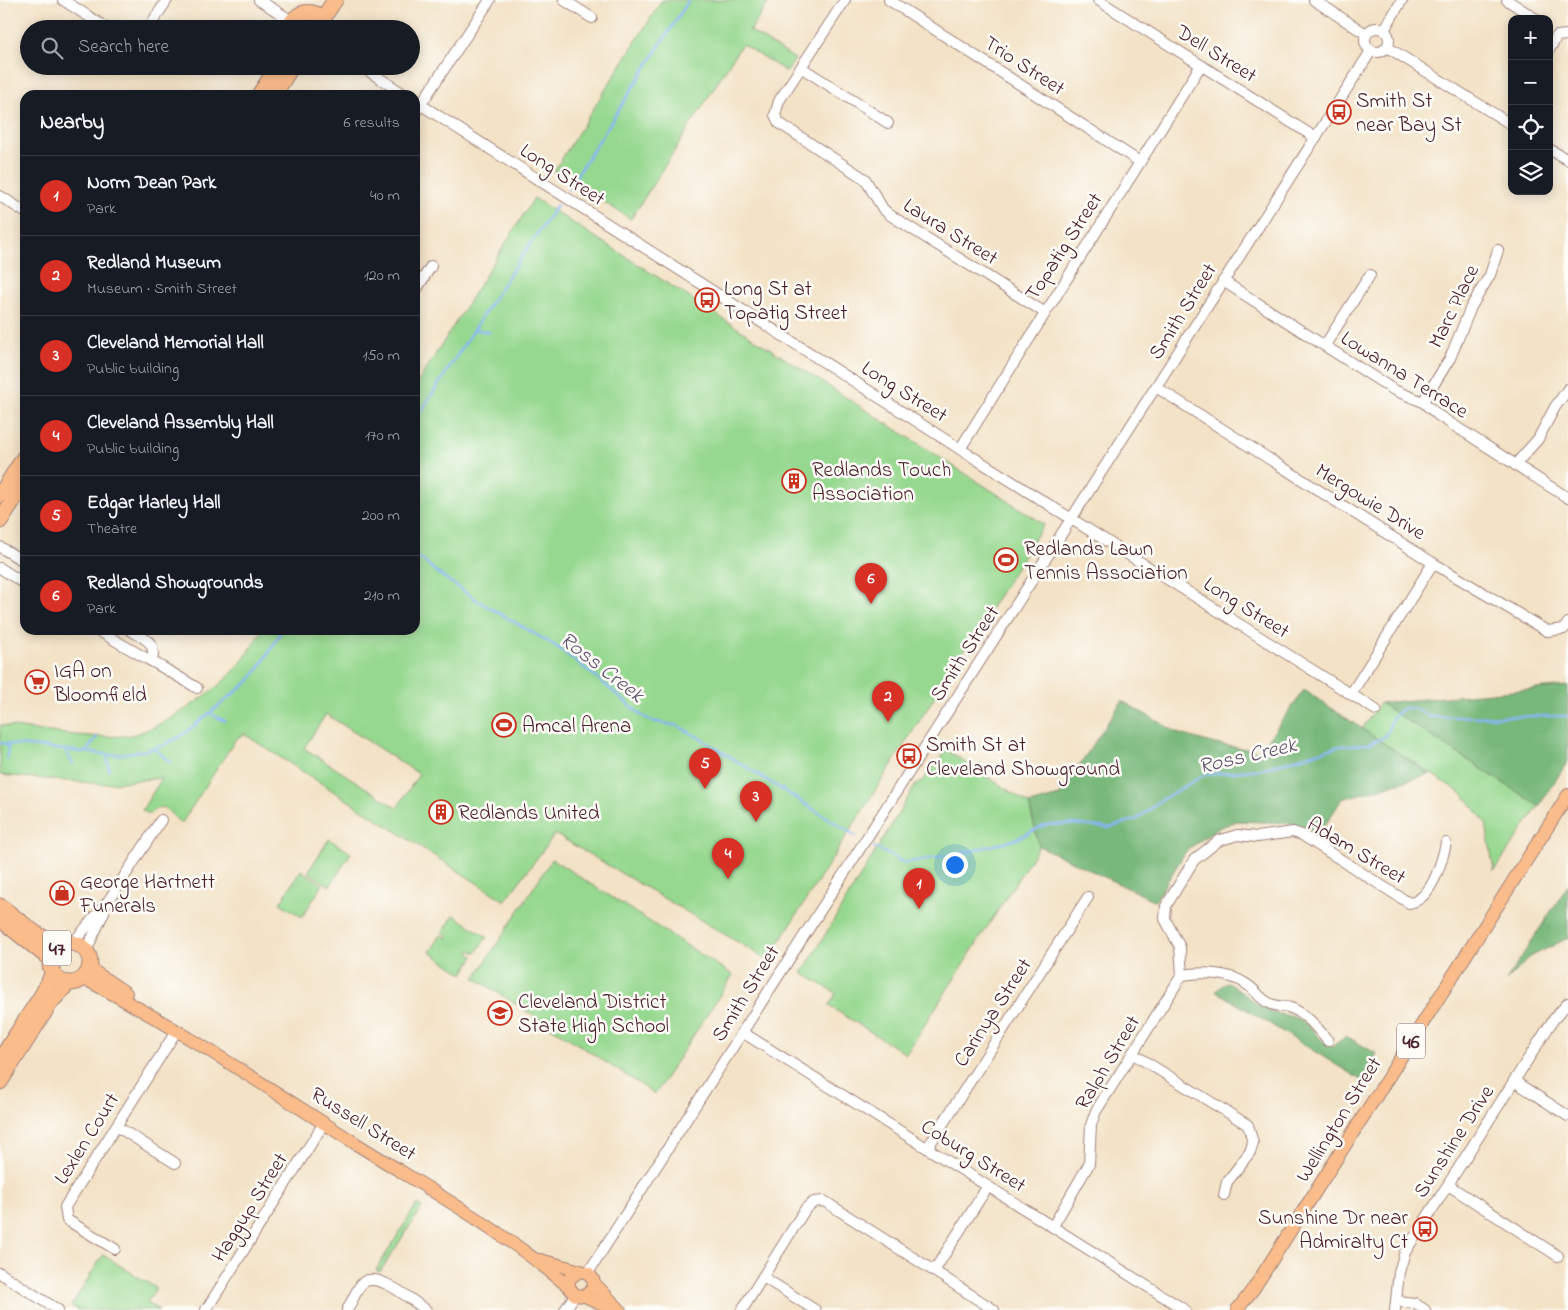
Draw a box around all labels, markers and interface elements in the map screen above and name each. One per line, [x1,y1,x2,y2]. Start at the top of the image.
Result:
map controls [1508,15,1553,195]
button: + [1508,15,1553,60]
street label: Dell Street [1169,18,1262,91]
search box [20,20,420,75]
street label: Trio Street [977,29,1070,104]
icon: search [38,34,66,62]
text: Search here [78,34,169,61]
button: − [1508,60,1553,105]
place label: Smith St near Bay St [1356,87,1462,143]
bus stop icon: Smith St near Bay St [1326,99,1352,125]
button: locate [1508,105,1553,150]
text: Nearby [40,108,104,138]
text: 6 results [343,111,400,135]
street label: Long Street [512,137,611,216]
button: layers [1508,150,1553,195]
text: Norm Dean Park [87,170,216,197]
text: 1 [53,184,59,208]
text: 40 m [370,184,400,208]
street label: Topatig Street [1019,187,1113,308]
street label: Laura Street [897,192,1003,274]
text: Park [87,197,116,221]
text: Redland Museum [87,250,221,277]
street label: Smith Street [1142,258,1225,366]
street label: Marc Place [1422,259,1488,354]
text: 2 [52,264,60,288]
text: 120 m [364,264,400,288]
place label: Long St at Topatig Street [724,275,847,331]
text: Museum · Smith Street [87,277,237,301]
bus stop icon: Long St at Topatig Street [694,287,720,313]
street label: Lowanna Terrace [1334,324,1474,427]
text: Cleveland Memorial Hall [87,330,264,357]
text: 3 [53,344,59,368]
text: 150 m [362,344,400,368]
street label: Long Street [854,354,953,433]
text: Public building [87,357,179,381]
text: Cleveland Assembly Hall [87,410,274,437]
text: 4 [53,424,59,448]
text: 170 m [365,424,400,448]
text: Public building [87,437,179,461]
place label: Redlands Touch Association [812,456,951,510]
street label: Mergowie Drive [1308,457,1431,551]
building icon: Redlands Touch Association [781,468,807,494]
text: Edgar Harley Hall [87,490,221,517]
text: 5 [51,504,61,528]
text: 200 m [362,504,400,528]
text: Theatre [87,517,137,541]
place label: Redlands Lawn Tennis Association [1024,535,1188,589]
sports icon: Redlands Lawn Tennis Association [993,547,1019,573]
pin: 6 [855,563,887,604]
text: Redland Showgrounds [87,570,263,597]
street label: Long Street [1196,570,1295,649]
text: 6 [52,584,60,608]
text: 210 m [364,584,400,608]
text: Park [87,597,116,621]
street label: Smith Street [923,600,1008,708]
water label: Ross Creek [552,625,651,713]
place label: IGA on Bloomfield [53,657,147,711]
supermarket icon: IGA on Bloomfield [24,669,50,695]
pin: 2 [872,681,904,722]
sports icon: Amcal Arena [491,712,517,738]
place label: Amcal Arena [522,712,631,742]
water label: Ross Creek [1195,730,1301,784]
place label: Smith St at Cleveland Showground [926,731,1120,787]
bus stop icon: Smith St at Cleveland Showground [896,743,922,769]
pin: 5 [689,748,721,789]
pin: 3 [740,781,772,822]
building icon: Redlands United [428,799,454,825]
place label: Redlands United [458,799,600,829]
street label: Adam Street [1301,810,1411,893]
pin: 4 [712,838,744,879]
your location [942,852,968,878]
place label: George Hartnett Funerals [79,868,215,922]
pin: 1 [903,868,935,909]
shop icon: George Hartnett Funerals [49,880,75,906]
road number: 47 [43,930,71,966]
street label: Smith Street [705,940,788,1048]
street label: Carinya Street [947,953,1042,1075]
place label: Cleveland District State High School [518,988,669,1044]
school or university icon: Cleveland District State High School [487,1000,513,1026]
street label: Ralph Street [1069,1010,1149,1116]
road number: 46 [1397,1024,1425,1058]
street label: Wellington Street [1289,1052,1392,1190]
street label: Sunshine Drive [1407,1079,1503,1204]
street label: Russell Street [304,1080,422,1169]
street label: Lexlen Court [48,1087,128,1191]
street label: Coburg Street [913,1112,1031,1203]
street label: Haggup Street [205,1148,298,1270]
place label: Sunshine Dr near Admiralty Ct [1258,1204,1408,1260]
bus stop icon: Sunshine Dr near Admiralty Ct [1412,1216,1438,1242]

